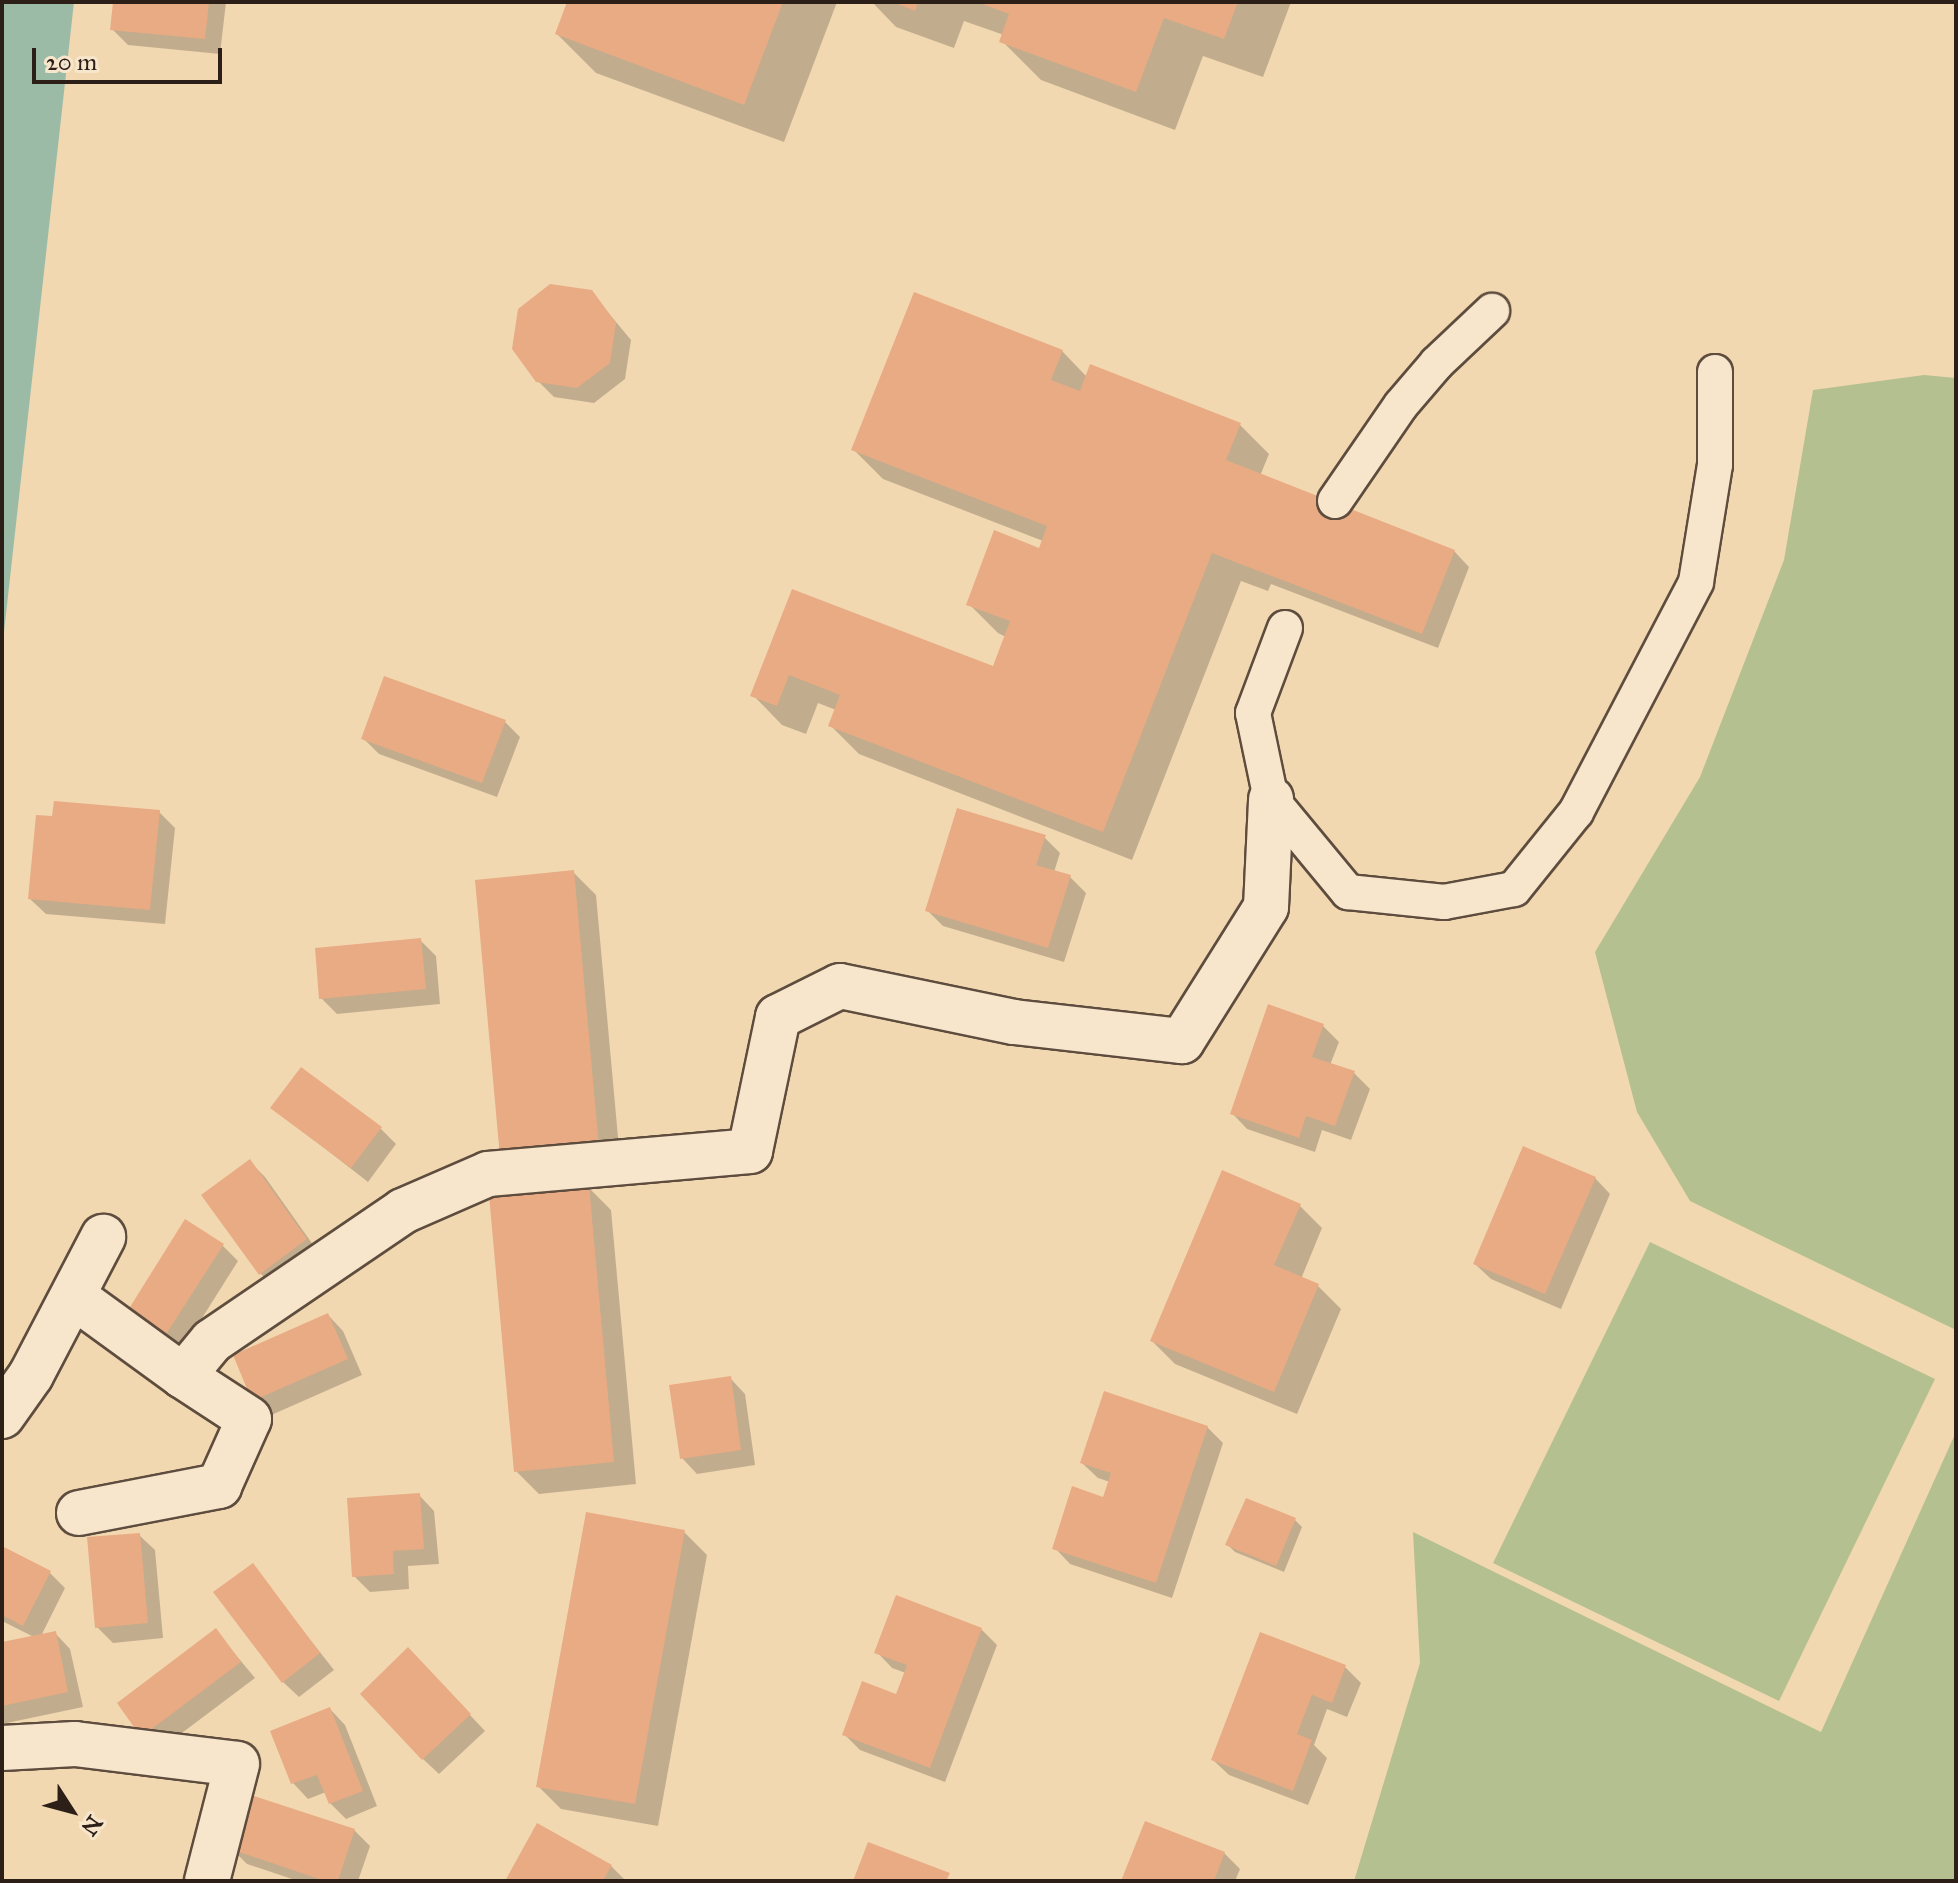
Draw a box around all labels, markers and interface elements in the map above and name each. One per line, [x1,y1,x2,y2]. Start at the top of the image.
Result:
scale bar [36,32,226,82]
text: 20 m [46,47,97,77]
north arrow [32,1771,112,1851]
text: N [75,1810,108,1841]

